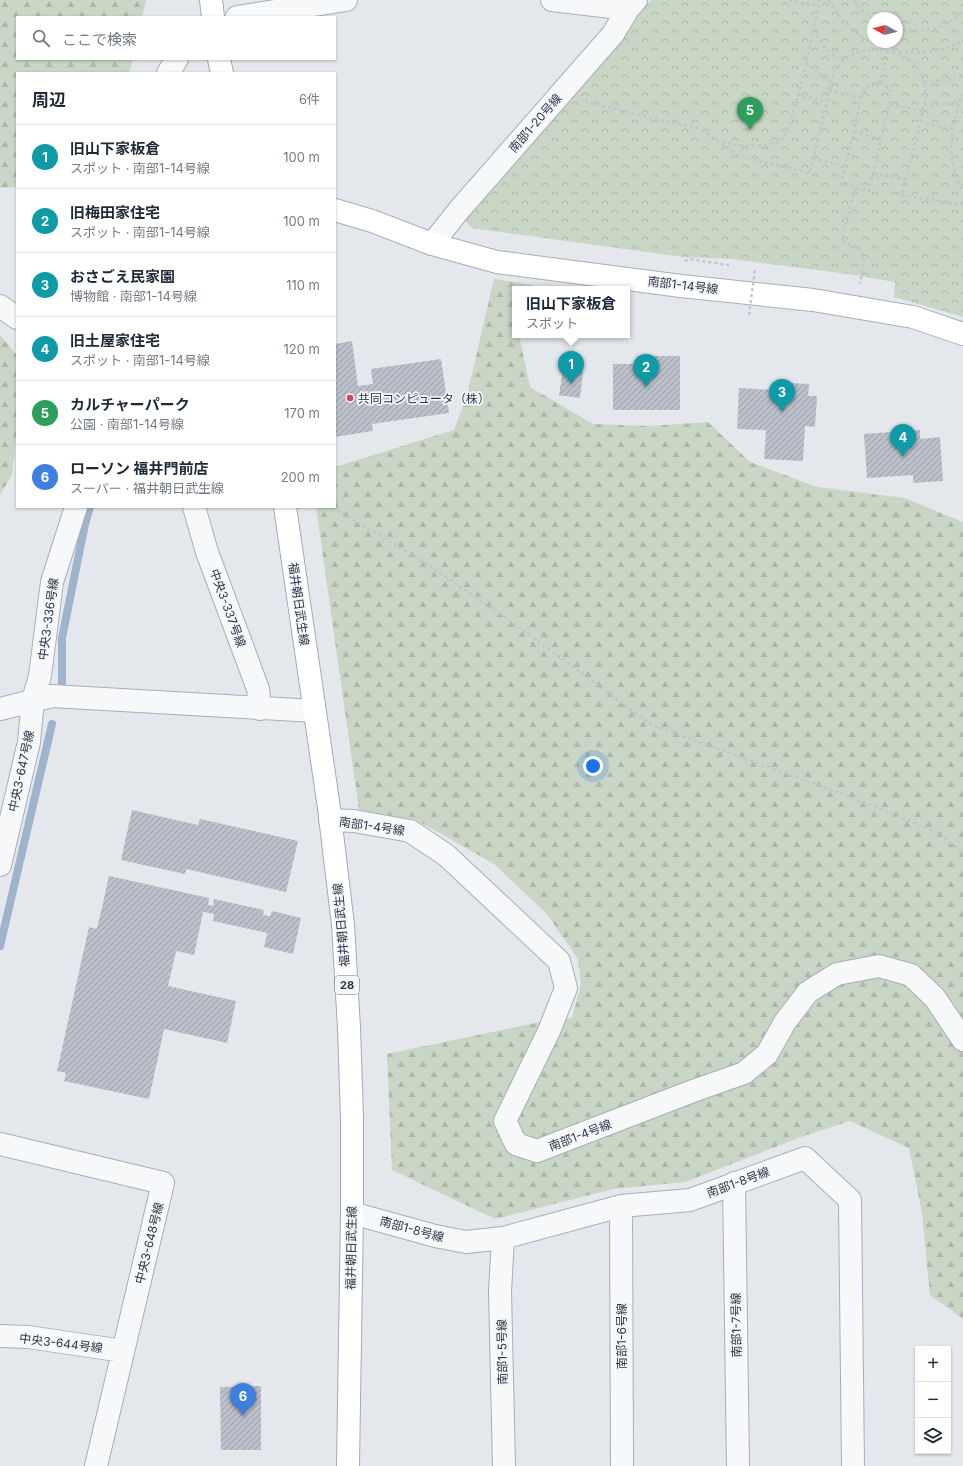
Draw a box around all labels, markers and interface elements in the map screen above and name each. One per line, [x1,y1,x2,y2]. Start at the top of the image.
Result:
north arrow [867,12,903,48]
search box [16,16,336,60]
icon: search [30,27,52,49]
text: ここで検索 [62,30,137,49]
text: 周辺 [32,90,66,110]
text: 6件 [299,91,320,107]
street label: 南部1-20号線 [505,91,565,155]
pin: 5 [737,97,763,130]
text: 旧山下家板倉 [70,139,160,158]
text: 1 [42,149,48,165]
text: 100 m [283,149,320,165]
text: スポット · 南部1-14号線 [70,160,210,176]
text: 旧梅田家住宅 [70,203,160,222]
text: 2 [41,213,49,229]
text: 100 m [283,213,320,229]
text: スポット · 南部1-14号線 [70,224,210,240]
text: おさごえ民家園 [70,267,175,286]
street label: 南部1-14号線 [647,273,719,297]
text: 3 [41,277,49,293]
text: 110 m [286,277,320,293]
popup [512,286,630,338]
text: 博物館 · 南部1-14号線 [70,288,197,304]
text: 旧山下家板倉 [526,294,616,313]
text: スポット [526,315,578,331]
text: 旧土屋家住宅 [70,331,160,350]
text: 4 [41,341,49,357]
text: 120 m [284,341,320,357]
pin: 1 [558,351,584,384]
text: スポット · 南部1-14号線 [70,352,210,368]
pin: 2 [633,354,659,387]
pin: 3 [769,379,795,412]
place label: 共同コンピュータ（株） [358,391,490,406]
marker: 共同コンピュータ（株） [345,393,355,403]
text: カルチャーパーク [70,395,190,414]
text: 5 [41,405,49,421]
text: 170 m [284,405,320,421]
text: 公園 · 南部1-14号線 [70,416,184,432]
pin: 4 [890,424,916,457]
text: ローソン 福井門前店 [70,459,209,478]
text: 6 [41,469,49,485]
text: 200 m [281,469,320,485]
text: スーパー · 福井朝日武生線 [70,480,224,496]
street label: 福井朝日武生線 [286,561,312,647]
street label: 中央3-337号線 [207,567,249,649]
street label: 中央3-336号線 [35,577,61,661]
street label: 中央3-647号線 [5,729,37,813]
your location [583,756,603,776]
street label: 南部1-4号線 [338,814,406,838]
street label: 福井朝日武生線 [330,882,352,968]
road number: 28 [335,976,359,994]
street label: 南部1-4号線 [546,1116,614,1154]
street label: 南部1-8号線 [705,1164,771,1200]
street label: 中央3-648号線 [132,1201,166,1285]
street label: 福井朝日武生線 [343,1206,359,1290]
street label: 南部1-8号線 [378,1213,446,1245]
street label: 南部1-7号線 [728,1292,744,1358]
street label: 南部1-6号線 [614,1303,629,1369]
street label: 南部1-5号線 [494,1319,510,1385]
street label: 中央3-644号線 [18,1330,104,1356]
map controls [915,1346,951,1454]
button: + [915,1346,951,1382]
button: − [915,1382,951,1418]
pin: 6 [230,1383,256,1416]
button: layers [915,1418,951,1454]

